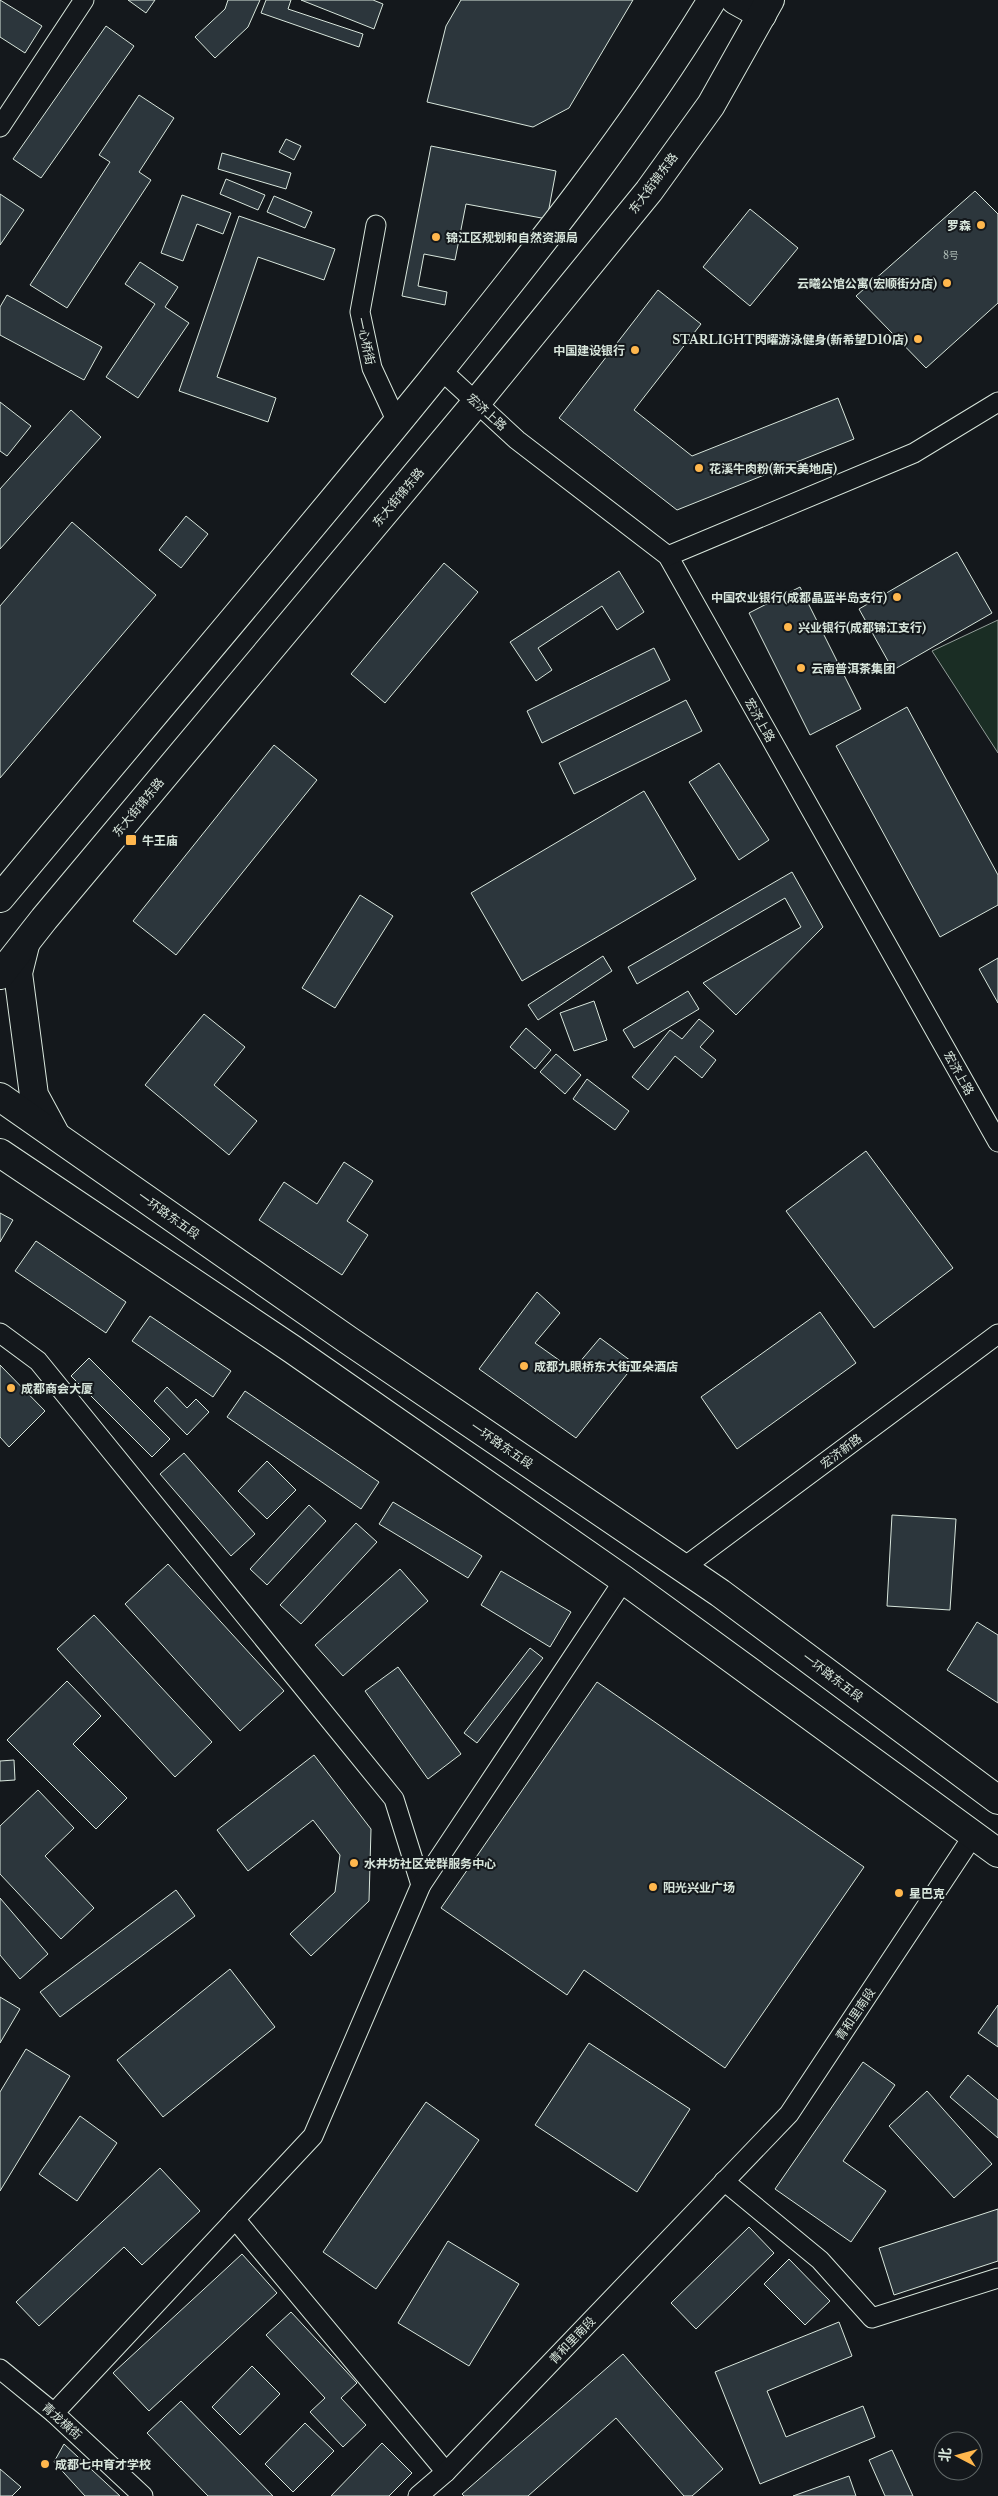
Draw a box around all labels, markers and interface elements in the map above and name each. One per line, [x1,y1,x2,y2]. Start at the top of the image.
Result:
street label: 东大街锦东路 [625,150,681,216]
place label: 罗森 [947,218,971,233]
marker: 罗森 [975,219,987,231]
place label: 锦江区规划和自然资源局 [446,230,578,245]
marker: 锦江区规划和自然资源局 [430,231,442,243]
house number: 8号 [943,249,959,262]
place label: 云曦公馆公寓(宏顺街分店) [797,276,937,291]
marker: 云曦公馆公寓(宏顺街分店) [941,277,953,289]
street label: 一心桥街 [354,316,378,366]
place label: STARLIGHT閃曜游泳健身(新希望D10店) [672,332,908,347]
marker: STARLIGHT閃曜游泳健身(新希望D10店) [912,333,924,345]
place label: 中国建设银行 [553,343,625,358]
marker: 中国建设银行 [629,344,641,356]
street label: 宏济上路 [464,390,510,434]
place label: 花溪牛肉粉(新天美地店) [709,461,837,476]
marker: 花溪牛肉粉(新天美地店) [693,462,705,474]
street label: 东大街锦东路 [369,465,427,529]
place label: 中国农业银行(成都晶蓝半岛支行) [711,590,887,605]
marker: 中国农业银行(成都晶蓝半岛支行) [891,591,903,603]
place label: 兴业银行(成都锦江支行) [798,620,926,635]
marker: 兴业银行(成都锦江支行) [782,621,794,633]
place label: 云南普洱茶集团 [811,661,895,676]
marker: 云南普洱茶集团 [795,662,807,674]
street label: 宏济上路 [742,695,778,745]
street label: 东大街锦东路 [109,775,167,839]
marker: 牛王庙 [124,833,138,847]
place label: 牛王庙 [142,833,178,848]
street label: 宏济上路 [941,1048,977,1098]
street label: 一环路东五段 [135,1188,203,1242]
place label: 成都九眼桥东大街亚朵酒店 [534,1359,678,1374]
marker: 成都九眼桥东大街亚朵酒店 [518,1360,530,1372]
place label: 成都商会大厦 [21,1381,93,1396]
marker: 成都商会大厦 [5,1382,17,1394]
street label: 一环路东五段 [468,1419,536,1471]
street label: 宏济新路 [817,1431,865,1471]
street label: 一环路东五段 [800,1649,866,1705]
place label: 水井坊社区党群服务中心 [364,1856,496,1871]
marker: 水井坊社区党群服务中心 [348,1857,360,1869]
place label: 阳光兴业广场 [663,1880,735,1895]
marker: 阳光兴业广场 [647,1881,659,1893]
place label: 星巴克 [909,1886,945,1901]
marker: 星巴克 [893,1887,905,1899]
street label: 青和里南段 [832,1985,878,2043]
street label: 青和里南段 [546,2313,598,2367]
street label: 青龙横街 [39,2399,85,2443]
north arrow [933,2431,983,2481]
text: 北 [935,2447,955,2463]
place label: 成都七中育才学校 [55,2457,151,2472]
marker: 成都七中育才学校 [39,2458,51,2470]

